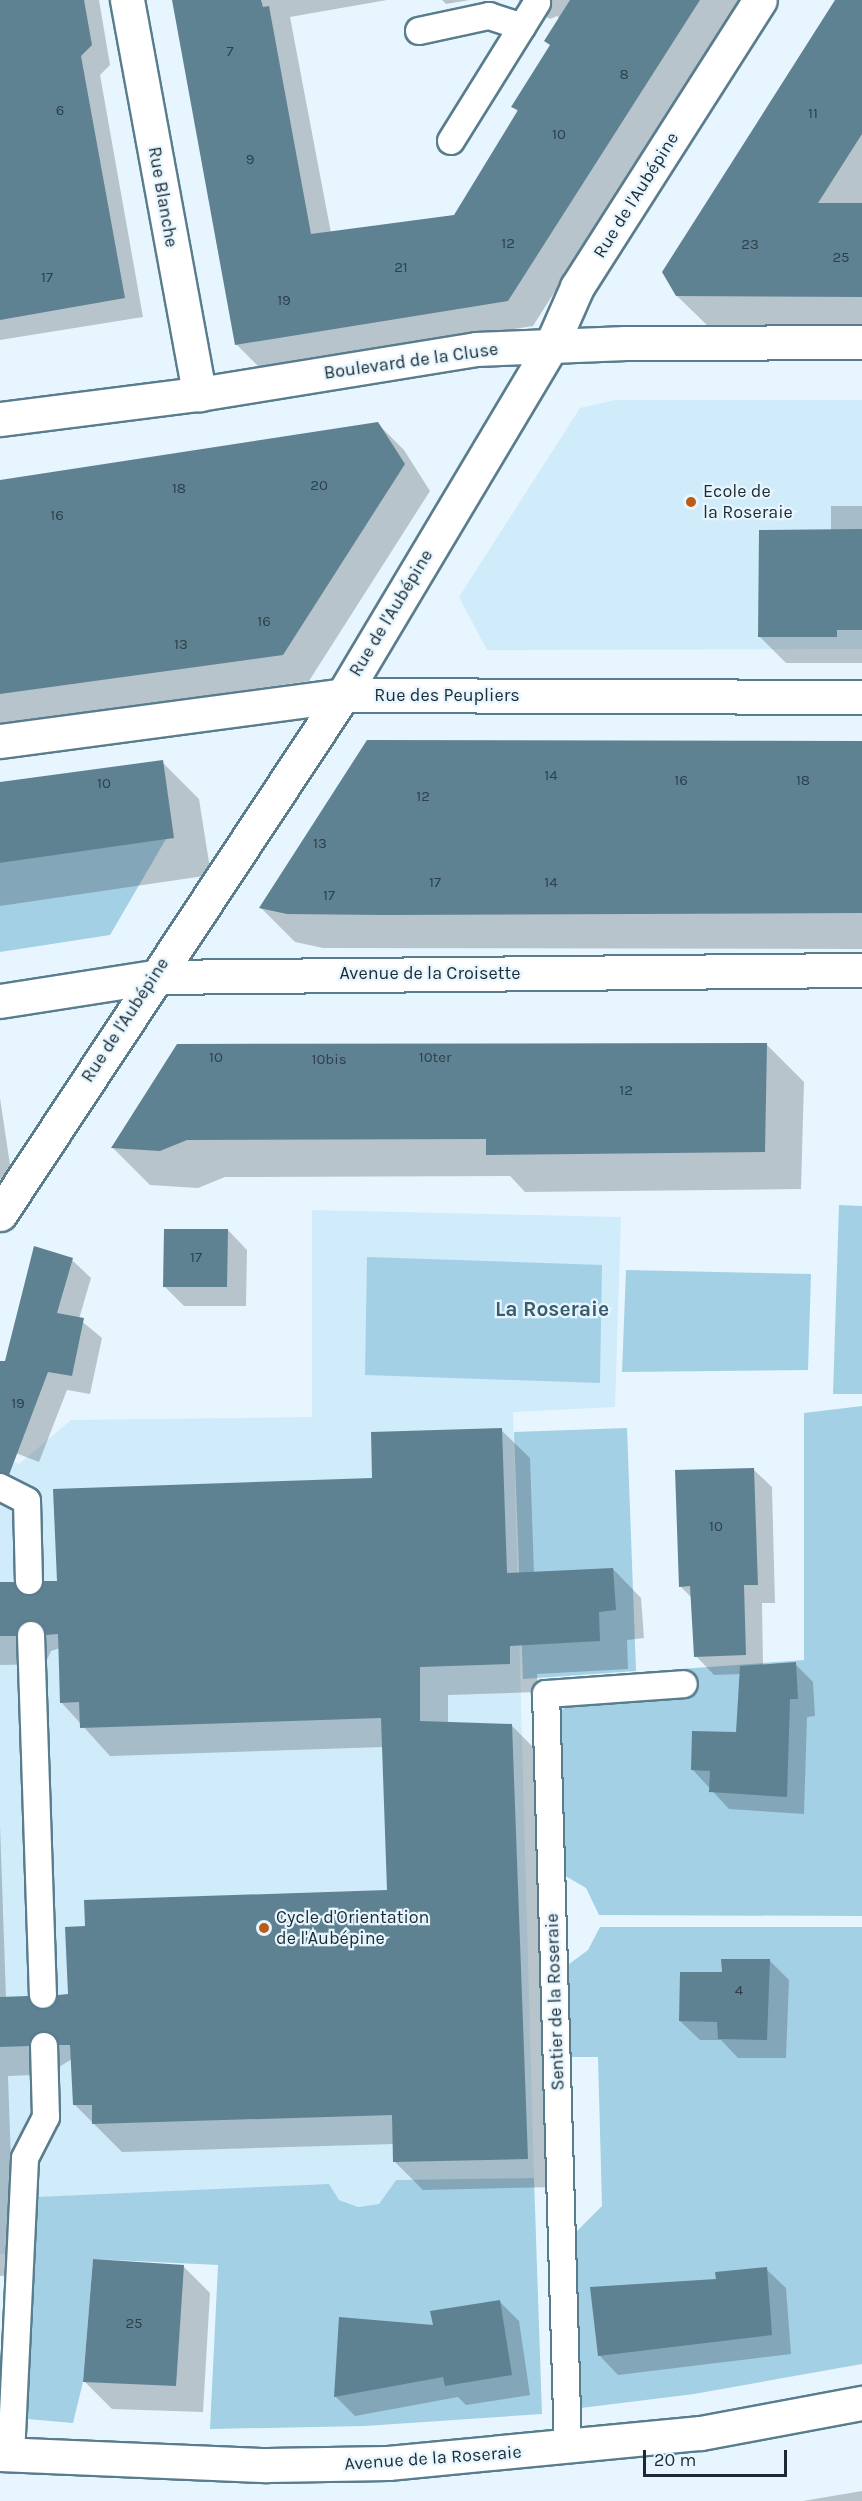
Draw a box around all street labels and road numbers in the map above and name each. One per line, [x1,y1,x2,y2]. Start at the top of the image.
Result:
street label: Rue de l'Aubépine [589,128,683,262]
street label: Rue Blanche [144,145,182,249]
street label: Boulevard de la Cluse [323,338,499,384]
street label: Rue de l'Aubépine [345,546,437,680]
street label: Rue des Peupliers [374,684,520,706]
street label: Rue de l'Aubépine [77,954,173,1086]
street label: Avenue de la Croisette [339,962,521,984]
street label: Sentier de la Roseraie [541,1913,569,2091]
street label: Avenue de la Roseraie [344,2441,522,2475]

